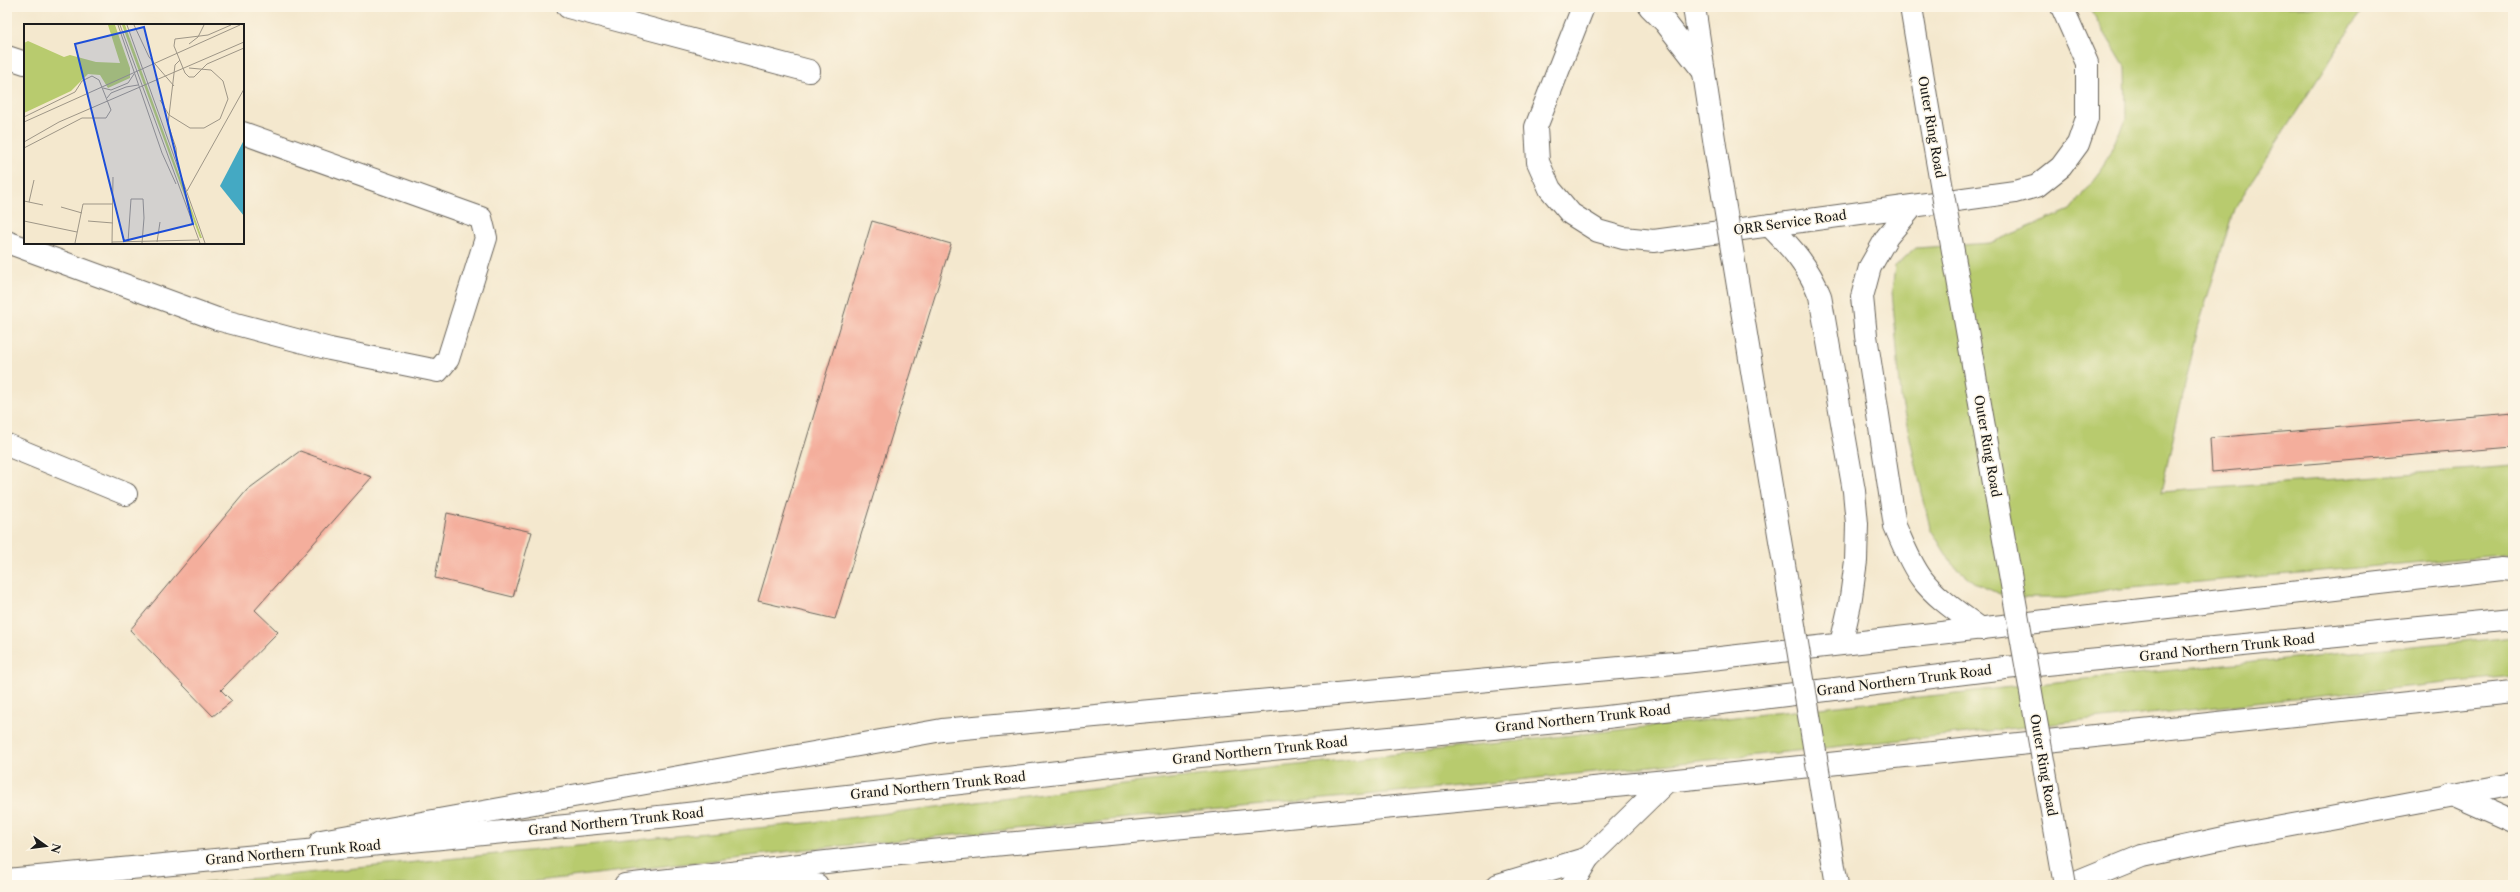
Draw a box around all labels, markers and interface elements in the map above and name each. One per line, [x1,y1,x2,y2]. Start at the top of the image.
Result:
inset map [24,24,244,244]
street label: Outer Ring Road [1915,75,1949,179]
street label: ORR Service Road [1733,206,1848,238]
street label: Outer Ring Road [1971,394,2005,498]
street label: Grand Northern Trunk Road [2138,630,2316,664]
street label: Grand Northern Trunk Road [1816,661,1993,699]
street label: Grand Northern Trunk Road [1494,701,1672,735]
street label: Outer Ring Road [2027,713,2061,817]
street label: Grand Northern Trunk Road [1171,733,1349,767]
street label: Grand Northern Trunk Road [849,768,1027,802]
street label: Grand Northern Trunk Road [527,804,705,838]
north arrow [26,826,66,866]
street label: Grand Northern Trunk Road [204,836,382,868]
text: N [48,842,64,855]

